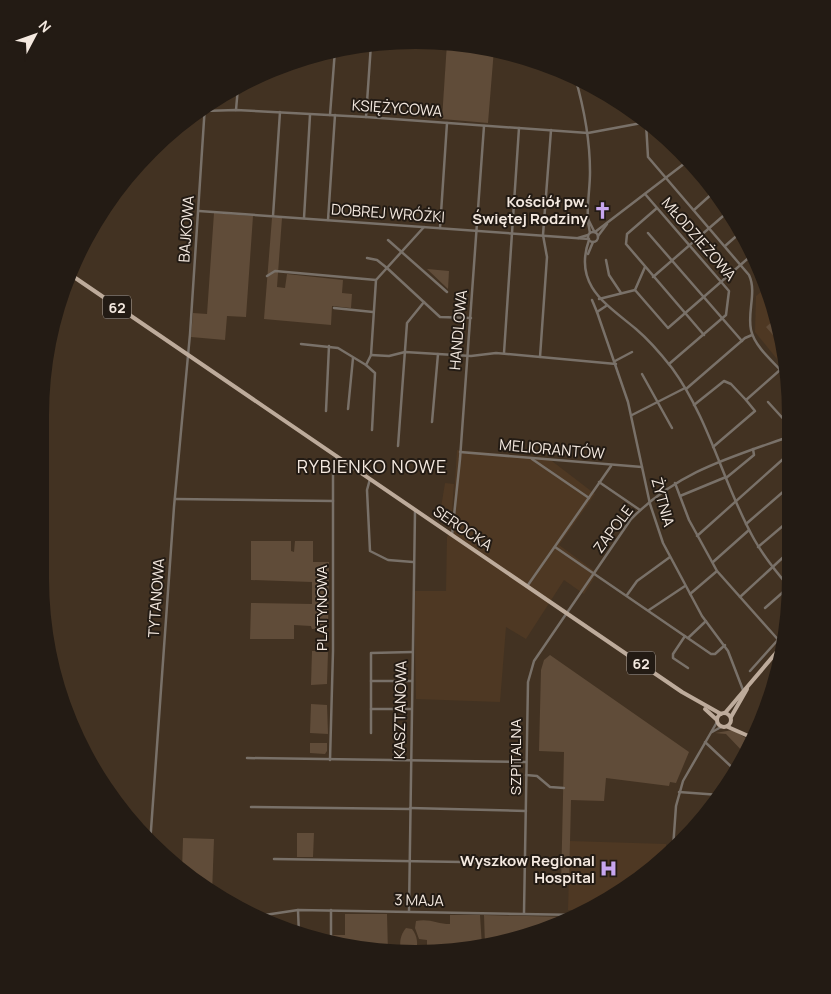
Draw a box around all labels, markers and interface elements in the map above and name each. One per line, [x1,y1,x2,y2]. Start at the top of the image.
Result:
north arrow [10,10,60,60]
text: N [35,16,56,36]
street label: KSIĘŻYCOWA [351,94,443,122]
place label: Kościół pw. Świętej Rodziny [472,191,589,229]
street label: MŁODZIEŻOWA [657,193,741,286]
street label: BAJKOWA [173,194,199,263]
street label: DOBREJ WRÓŻKI [330,199,446,227]
church icon: Kościół pw. Świętej Rodziny [592,200,612,220]
street label: HANDLOWA [444,289,472,371]
road number: 62 [103,296,131,318]
street label: MELIORANTÓW [498,434,606,464]
district label: RYBIENKO NOWE [297,454,447,478]
street label: ŻYTNIA [646,475,680,529]
street label: SEROCKA [429,500,497,556]
street label: ZAPOLE [588,501,638,557]
street label: TYTANOWA [143,557,169,638]
street label: PLATYNOWA [311,564,332,651]
road number: 62 [627,651,655,674]
street label: KASZTANOWA [389,660,411,759]
street label: SZPITALNA [505,718,526,795]
place label: Wyszkow Regional Hospital [460,850,595,888]
hospital icon: Wyszkow Regional Hospital [599,859,619,879]
street label: 3 MAJA [394,889,444,911]

